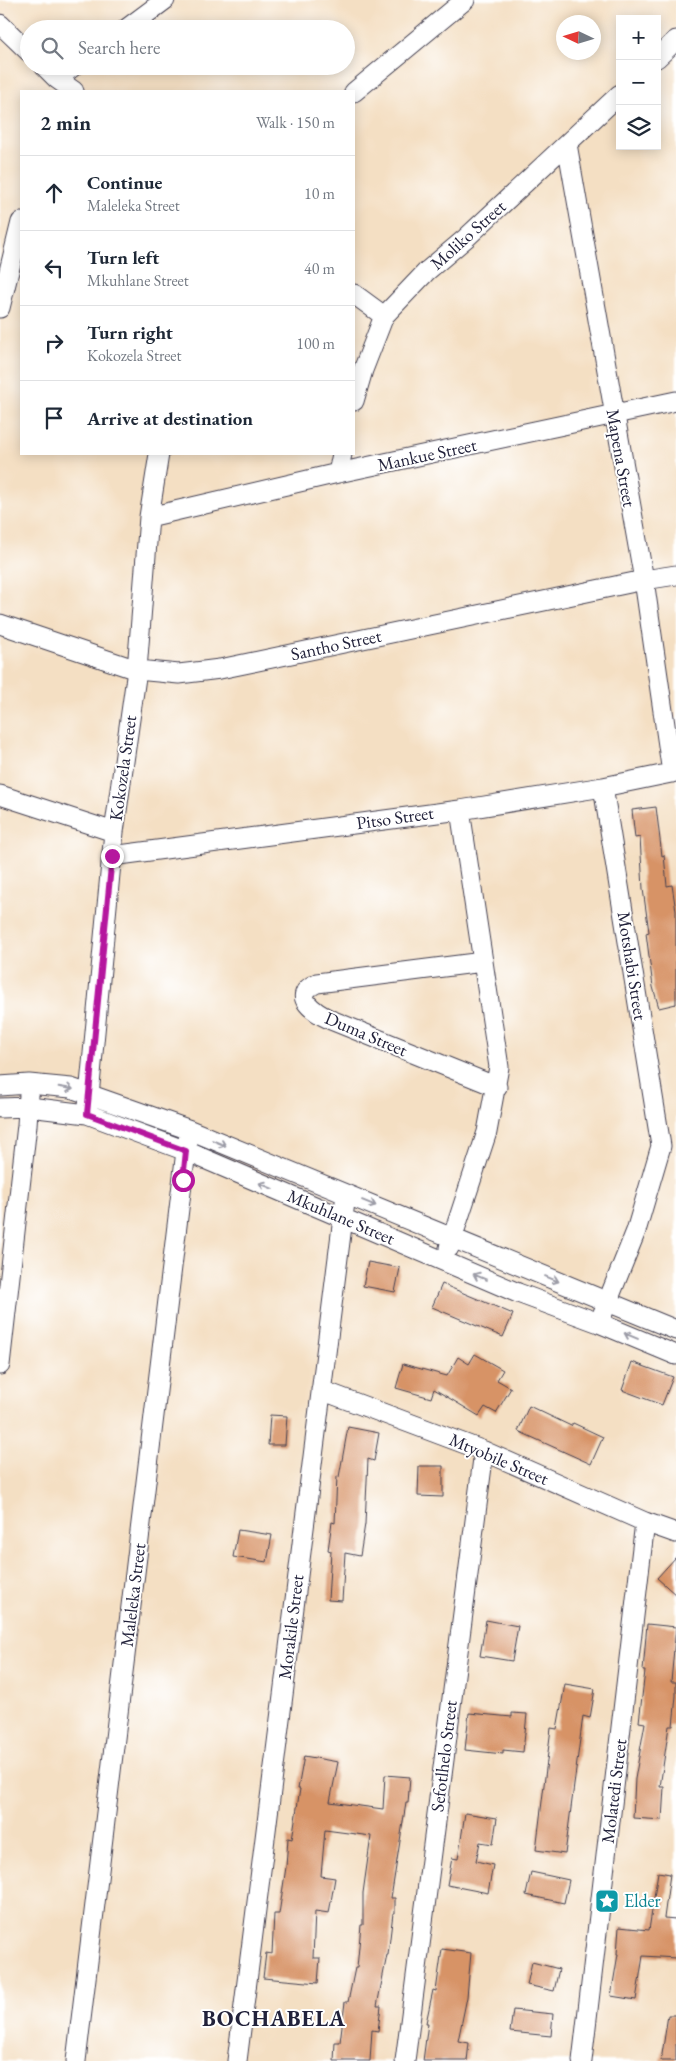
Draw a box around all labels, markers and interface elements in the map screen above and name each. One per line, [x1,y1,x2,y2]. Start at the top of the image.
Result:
north arrow [556,15,601,60]
map controls [616,15,661,150]
button: + [616,15,661,60]
search box [20,20,355,75]
icon: search [38,34,66,62]
text: Search here [78,35,160,60]
button: − [616,60,661,105]
button: layers [616,105,661,150]
text: 2 min [40,109,91,136]
text: Walk · 150 m [256,112,335,133]
text: Continue [87,170,162,195]
icon: ahead [40,179,68,207]
text: 10 m [304,183,335,204]
street label: Moliko Street [425,194,510,275]
text: Maleleka Street [87,195,180,216]
text: Turn left [87,245,159,270]
icon: left [40,254,68,282]
text: 40 m [304,258,335,279]
text: Mkuhlane Street [87,270,189,291]
text: Turn right [87,320,173,345]
icon: right [40,329,68,357]
text: 100 m [296,333,335,354]
text: Kokozela Street [87,345,182,366]
icon: arrive [40,404,68,432]
text: Arrive at destination [87,406,253,431]
street label: Mapena Street [602,407,641,509]
street label: Mankue Street [375,433,479,476]
street label: Santho Street [288,624,384,665]
street label: Kokozela Street [104,713,141,822]
street label: Pitso Street [355,801,435,834]
route end [101,845,124,868]
street label: Motshabi Street [613,910,652,1022]
street label: Duma Street [321,1006,411,1061]
one-way arrow [58,1083,74,1093]
one-way arrow [211,1138,226,1148]
route start [172,1169,195,1192]
one-way arrow [259,1180,274,1190]
street label: Mkuhlane Street [284,1184,399,1250]
one-way arrow [361,1199,376,1209]
one-way arrow [473,1272,488,1282]
one-way arrow [544,1275,559,1284]
one-way arrow [624,1331,639,1341]
street label: Mtyobile Street [446,1427,553,1490]
street label: Maleleka Street [115,1541,150,1648]
street label: Morakile Street [273,1573,308,1681]
street label: Sefotlhelo Street [425,1699,462,1813]
street label: Molatedi Street [596,1737,631,1845]
place icon: Elder [594,1888,620,1914]
place label: Elder [624,1889,661,1912]
district label: BOCHABELA [202,2004,346,2033]

